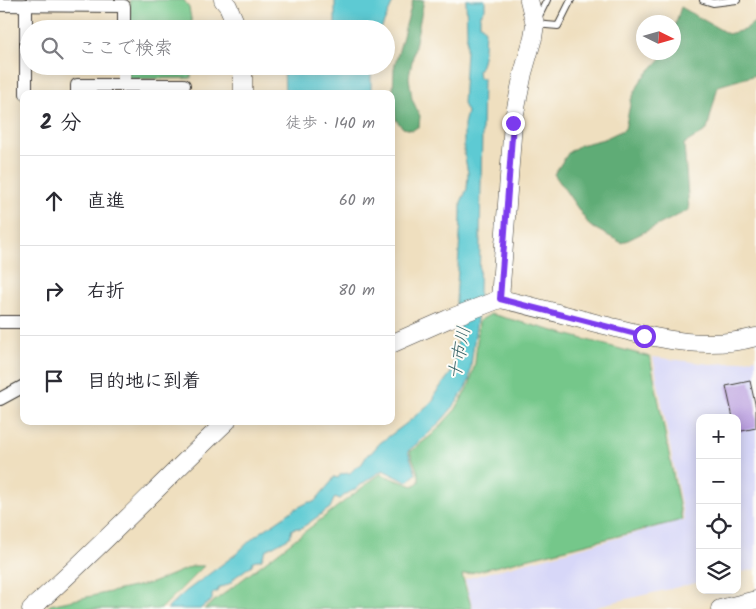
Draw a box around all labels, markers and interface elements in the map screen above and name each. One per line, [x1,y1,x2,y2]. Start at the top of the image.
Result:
north arrow [636,15,681,60]
search box [20,20,395,75]
icon: search [38,34,66,62]
text: ここで検索 [78,34,173,64]
text: 2 分 [40,107,81,140]
text: 徒歩 · 140 m [285,111,375,136]
route end [502,112,525,135]
icon: ahead [40,187,68,215]
text: 直進 [87,187,125,217]
text: 60 m [339,188,375,213]
icon: right [40,277,68,305]
text: 右折 [87,277,125,307]
text: 80 m [338,278,375,303]
water label: 十市川 [441,324,480,383]
route start [633,325,656,348]
icon: arrive [40,367,68,395]
text: 目的地に到着 [87,367,201,397]
map controls [696,414,741,594]
button: + [696,414,741,459]
button: − [696,459,741,504]
button: locate [696,504,741,549]
button: layers [696,549,741,594]

